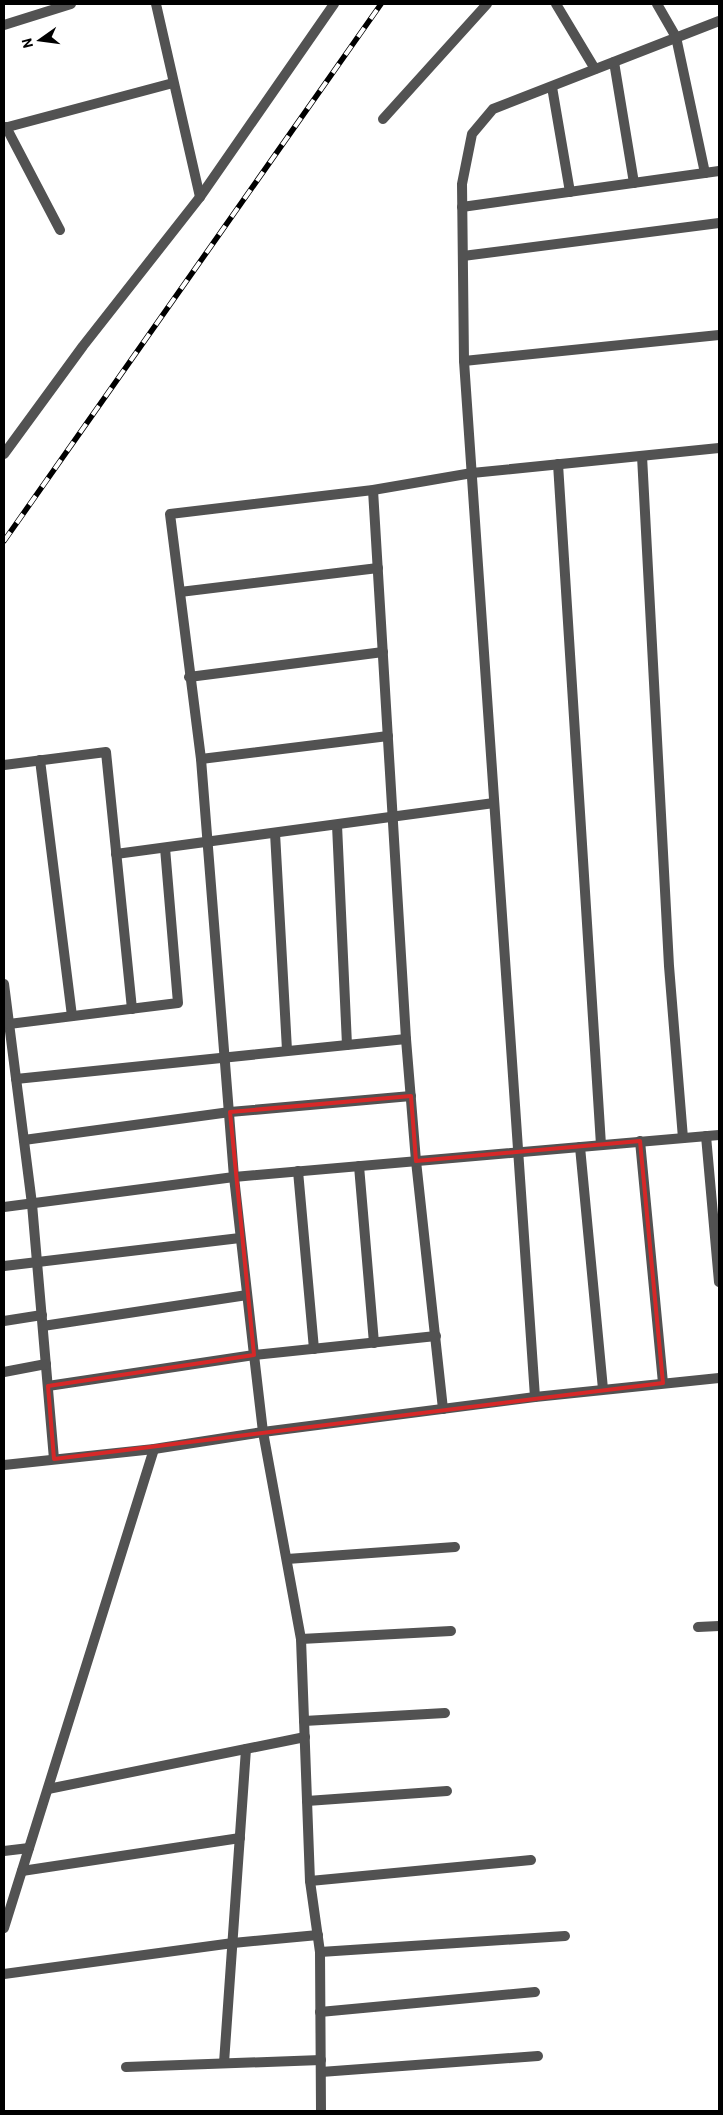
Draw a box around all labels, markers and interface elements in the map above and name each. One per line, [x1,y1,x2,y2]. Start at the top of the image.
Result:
north arrow [15,15,65,65]
text: N [18,37,36,50]

